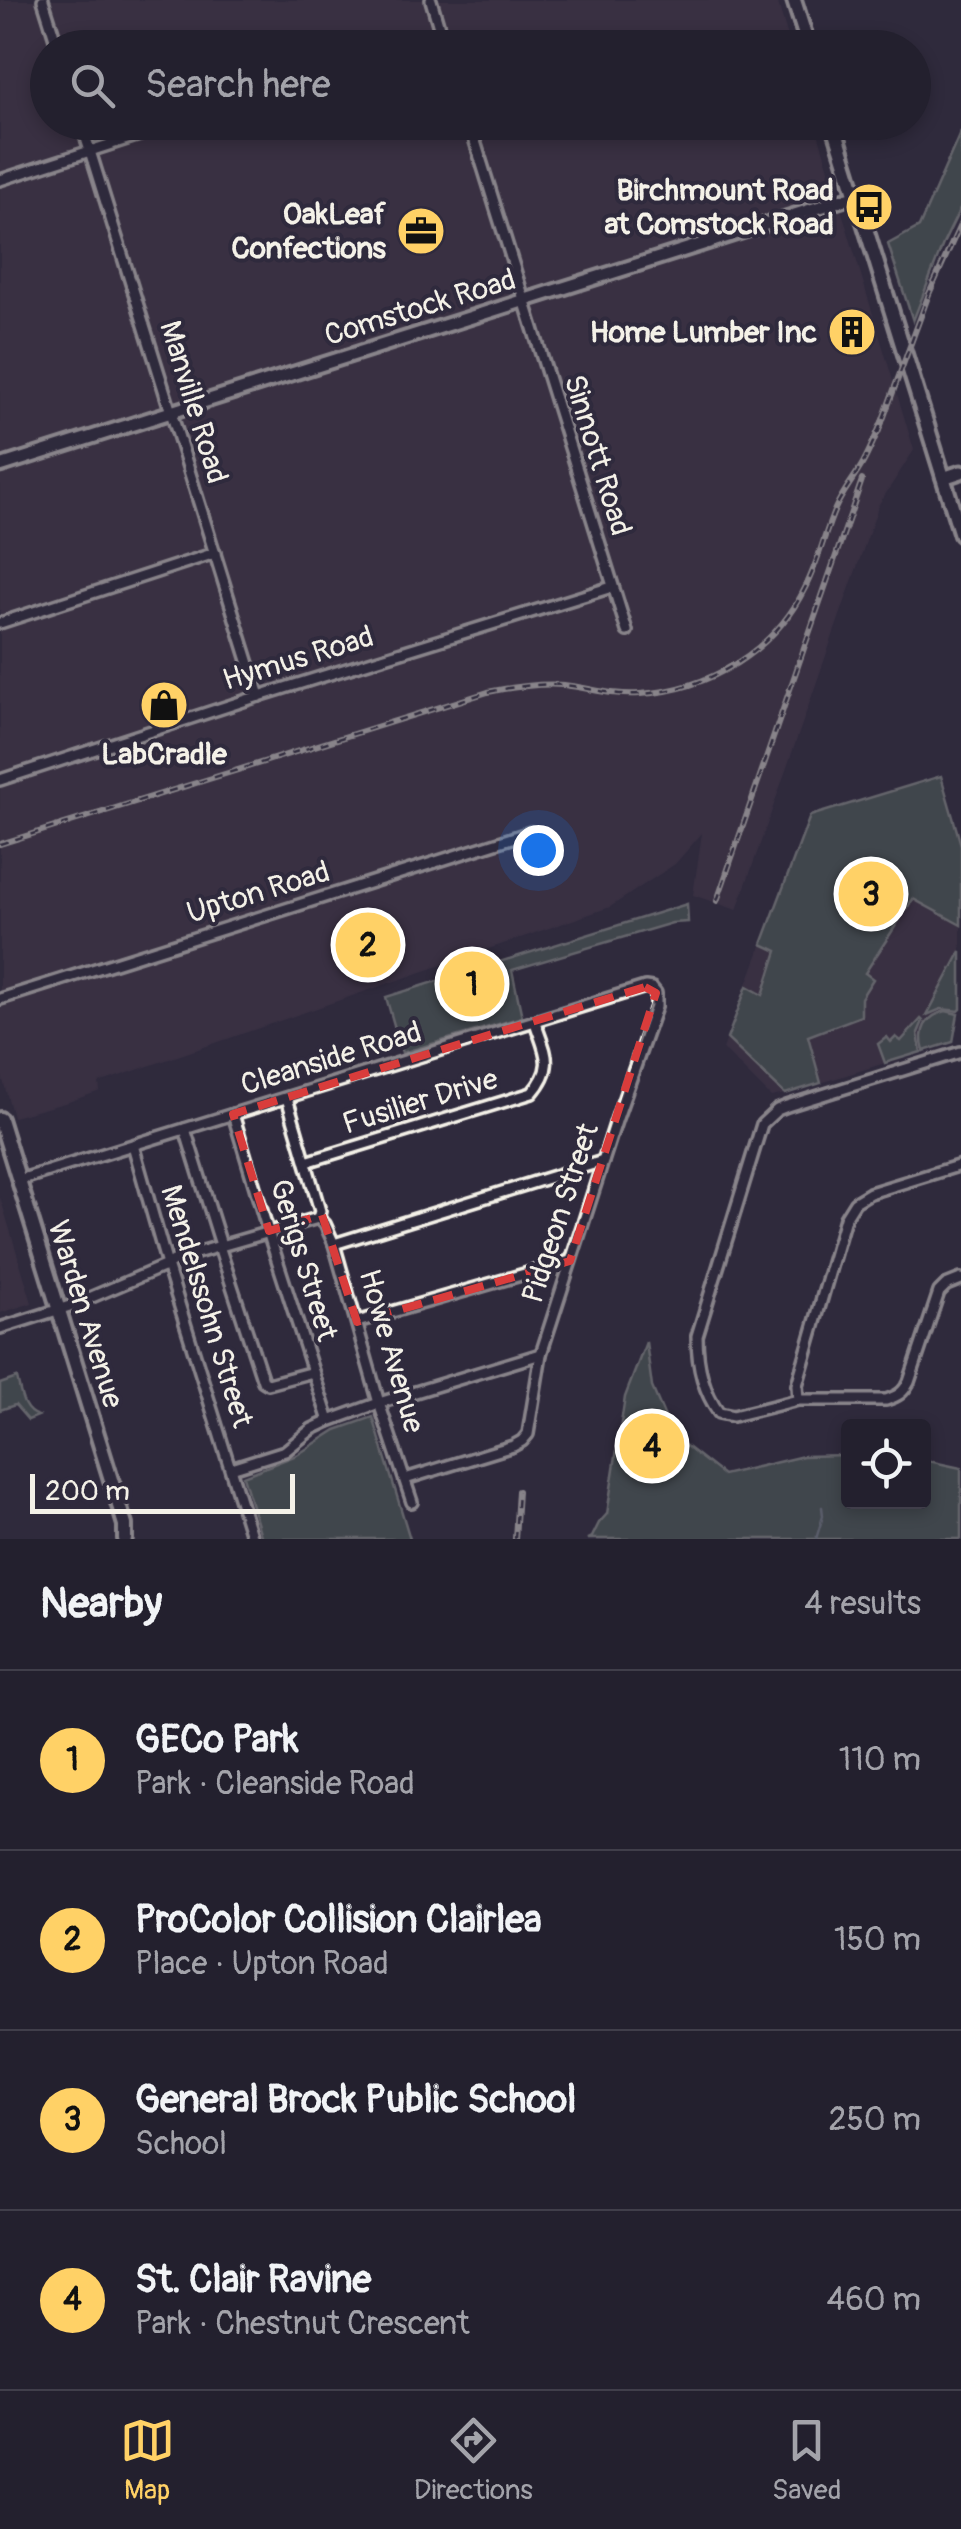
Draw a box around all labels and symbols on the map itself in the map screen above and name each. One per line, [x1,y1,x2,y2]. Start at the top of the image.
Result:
place label: Birchmount Road at Comstock Road [604,172,834,243]
bus stop icon: Birchmount Road at Comstock Road [843,181,895,233]
place label: OakLeaf Confections [231,196,387,267]
office icon: OakLeaf Confections [395,205,447,257]
street label: Comstock Road [320,261,520,354]
building icon: Home Lumber Inc [826,306,878,358]
place label: Home Lumber Inc [590,314,817,351]
street label: Manville Road [151,316,236,488]
street label: Sinnott Road [556,370,639,540]
street label: Hymus Road [218,618,378,699]
shop icon: LabCradle [138,679,190,731]
place label: LabCradle [101,736,228,773]
your location [513,825,564,876]
street label: Upton Road [182,853,334,932]
pin: 3 [838,856,904,932]
pin: 2 [336,908,400,982]
pin: 1 [440,946,504,1022]
street label: Cleanside Road [236,1013,426,1104]
street label: Fusilier Drive [338,1060,502,1143]
street label: Pidgeon Street [514,1118,607,1308]
street label: Gerigs Street [261,1175,346,1346]
street label: Mendelssohn Street [152,1180,261,1433]
street label: Warden Avenue [39,1216,132,1413]
street label: Howe Avenue [351,1265,433,1437]
pin: 4 [620,1408,684,1484]
scale bar [30,1469,295,1514]

